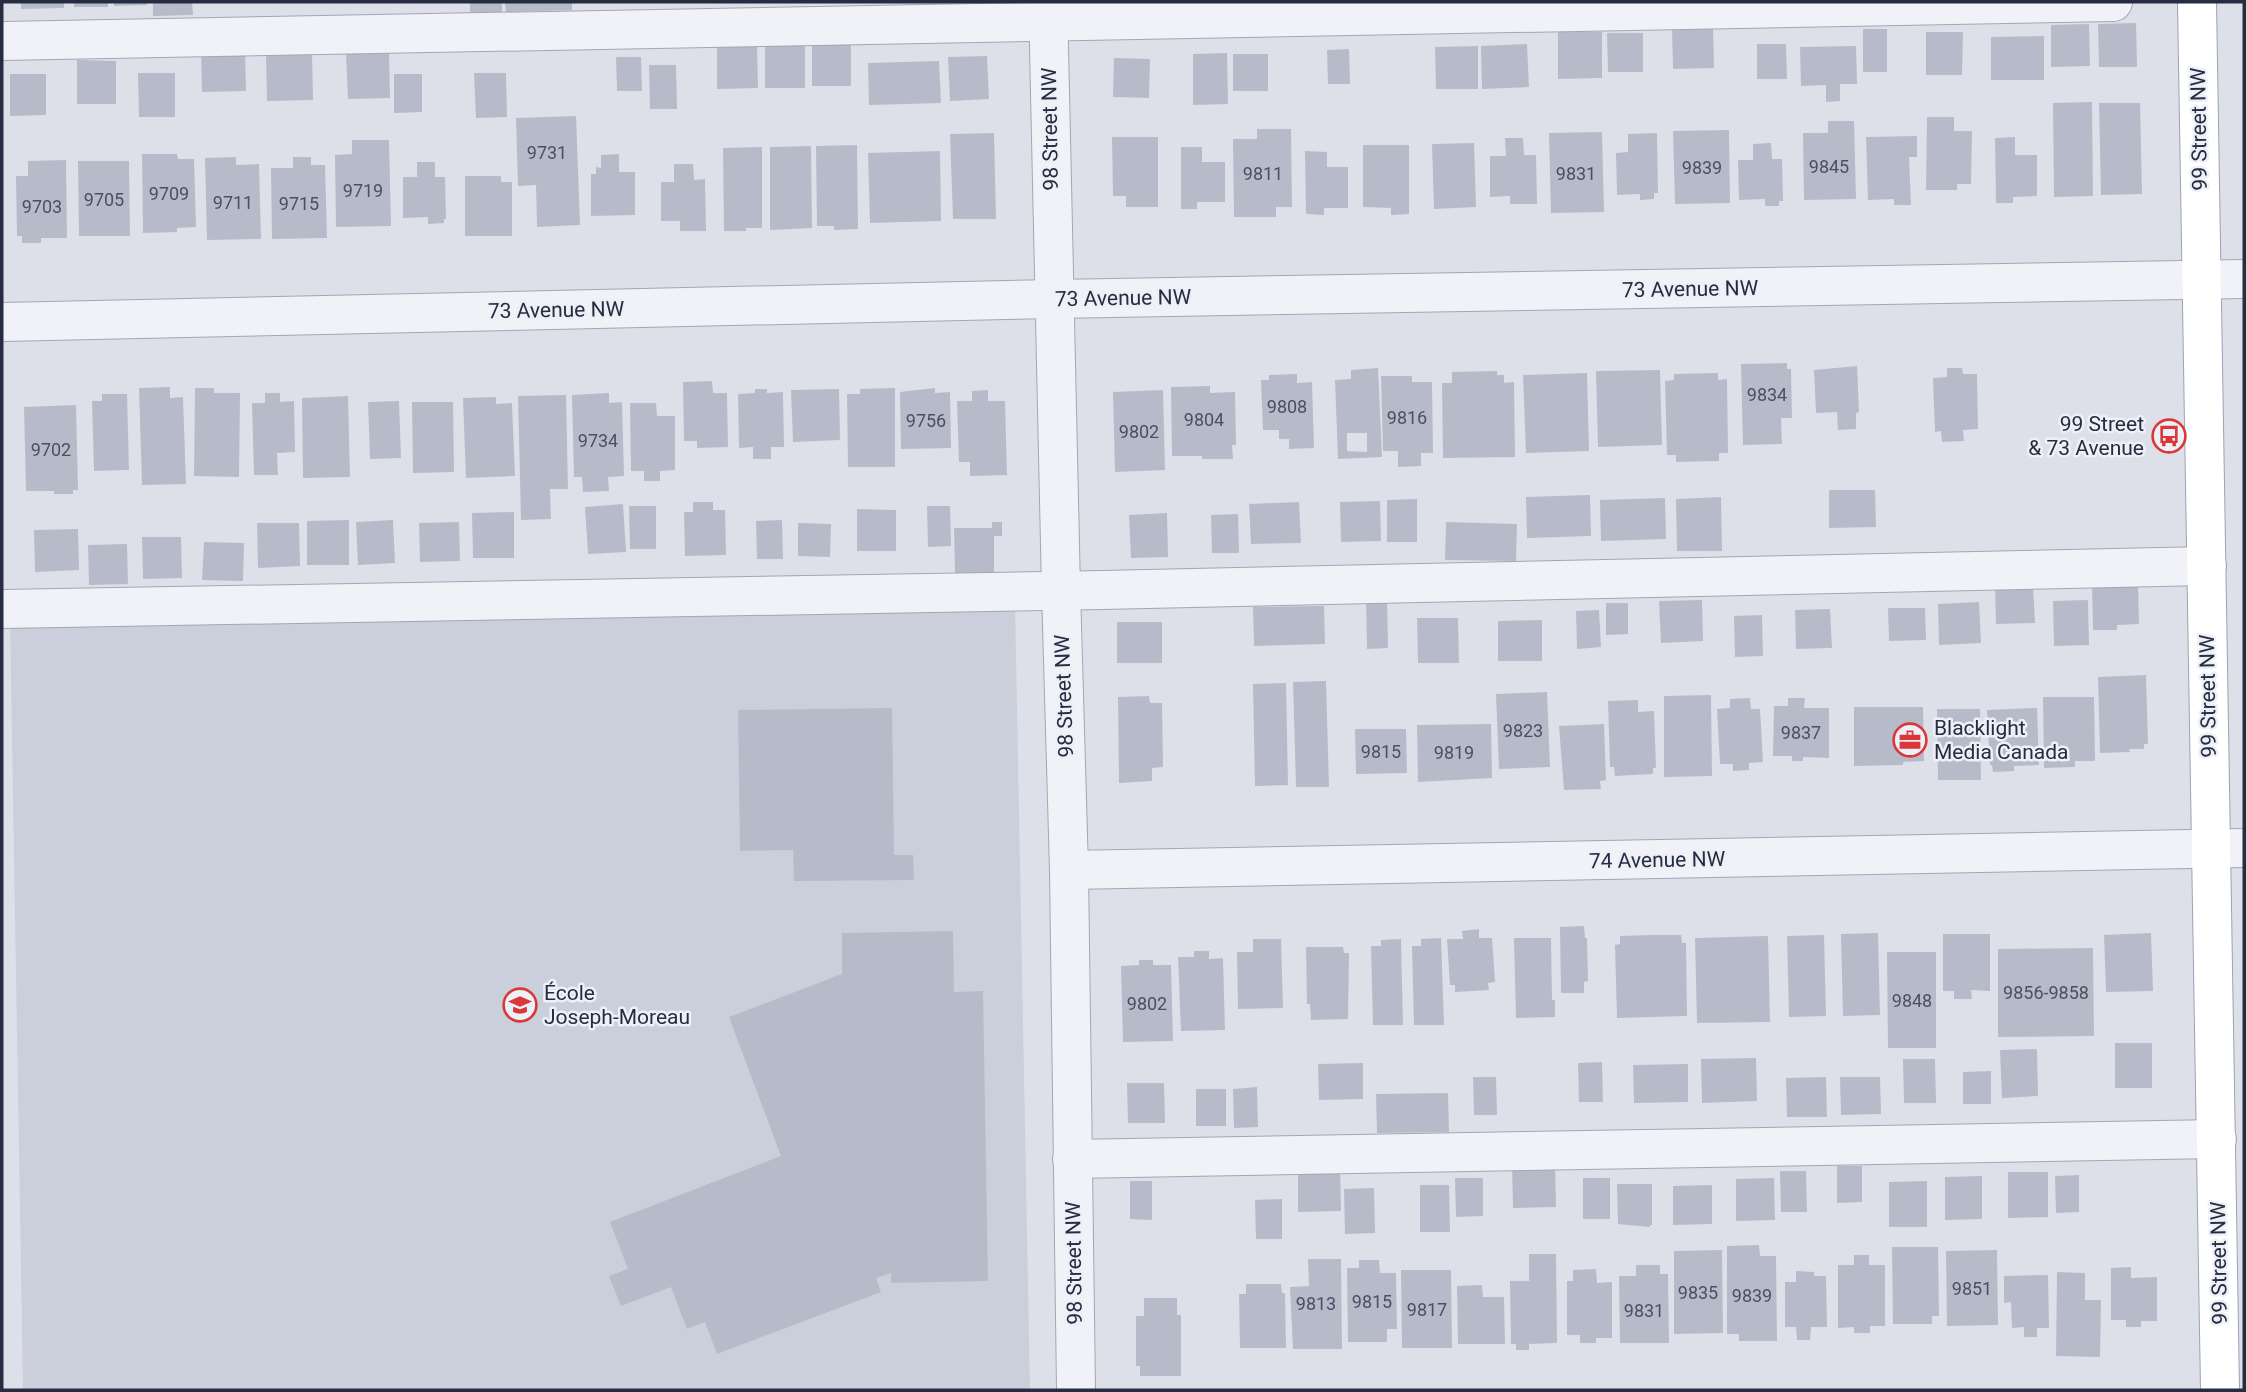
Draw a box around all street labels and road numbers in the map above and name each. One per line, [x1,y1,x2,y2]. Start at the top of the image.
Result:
street label: 98 Street NW [1037,67,1063,191]
street label: 99 Street NW [2186,67,2212,191]
street label: 73 Avenue NW [1622,276,1759,302]
street label: 73 Avenue NW [1055,285,1192,311]
street label: 73 Avenue NW [488,297,625,323]
street label: 98 Street NW [1050,634,1078,758]
street label: 99 Street NW [2195,634,2221,758]
street label: 74 Avenue NW [1589,847,1726,873]
street label: 98 Street NW [1061,1201,1087,1325]
street label: 99 Street NW [2206,1201,2232,1325]

